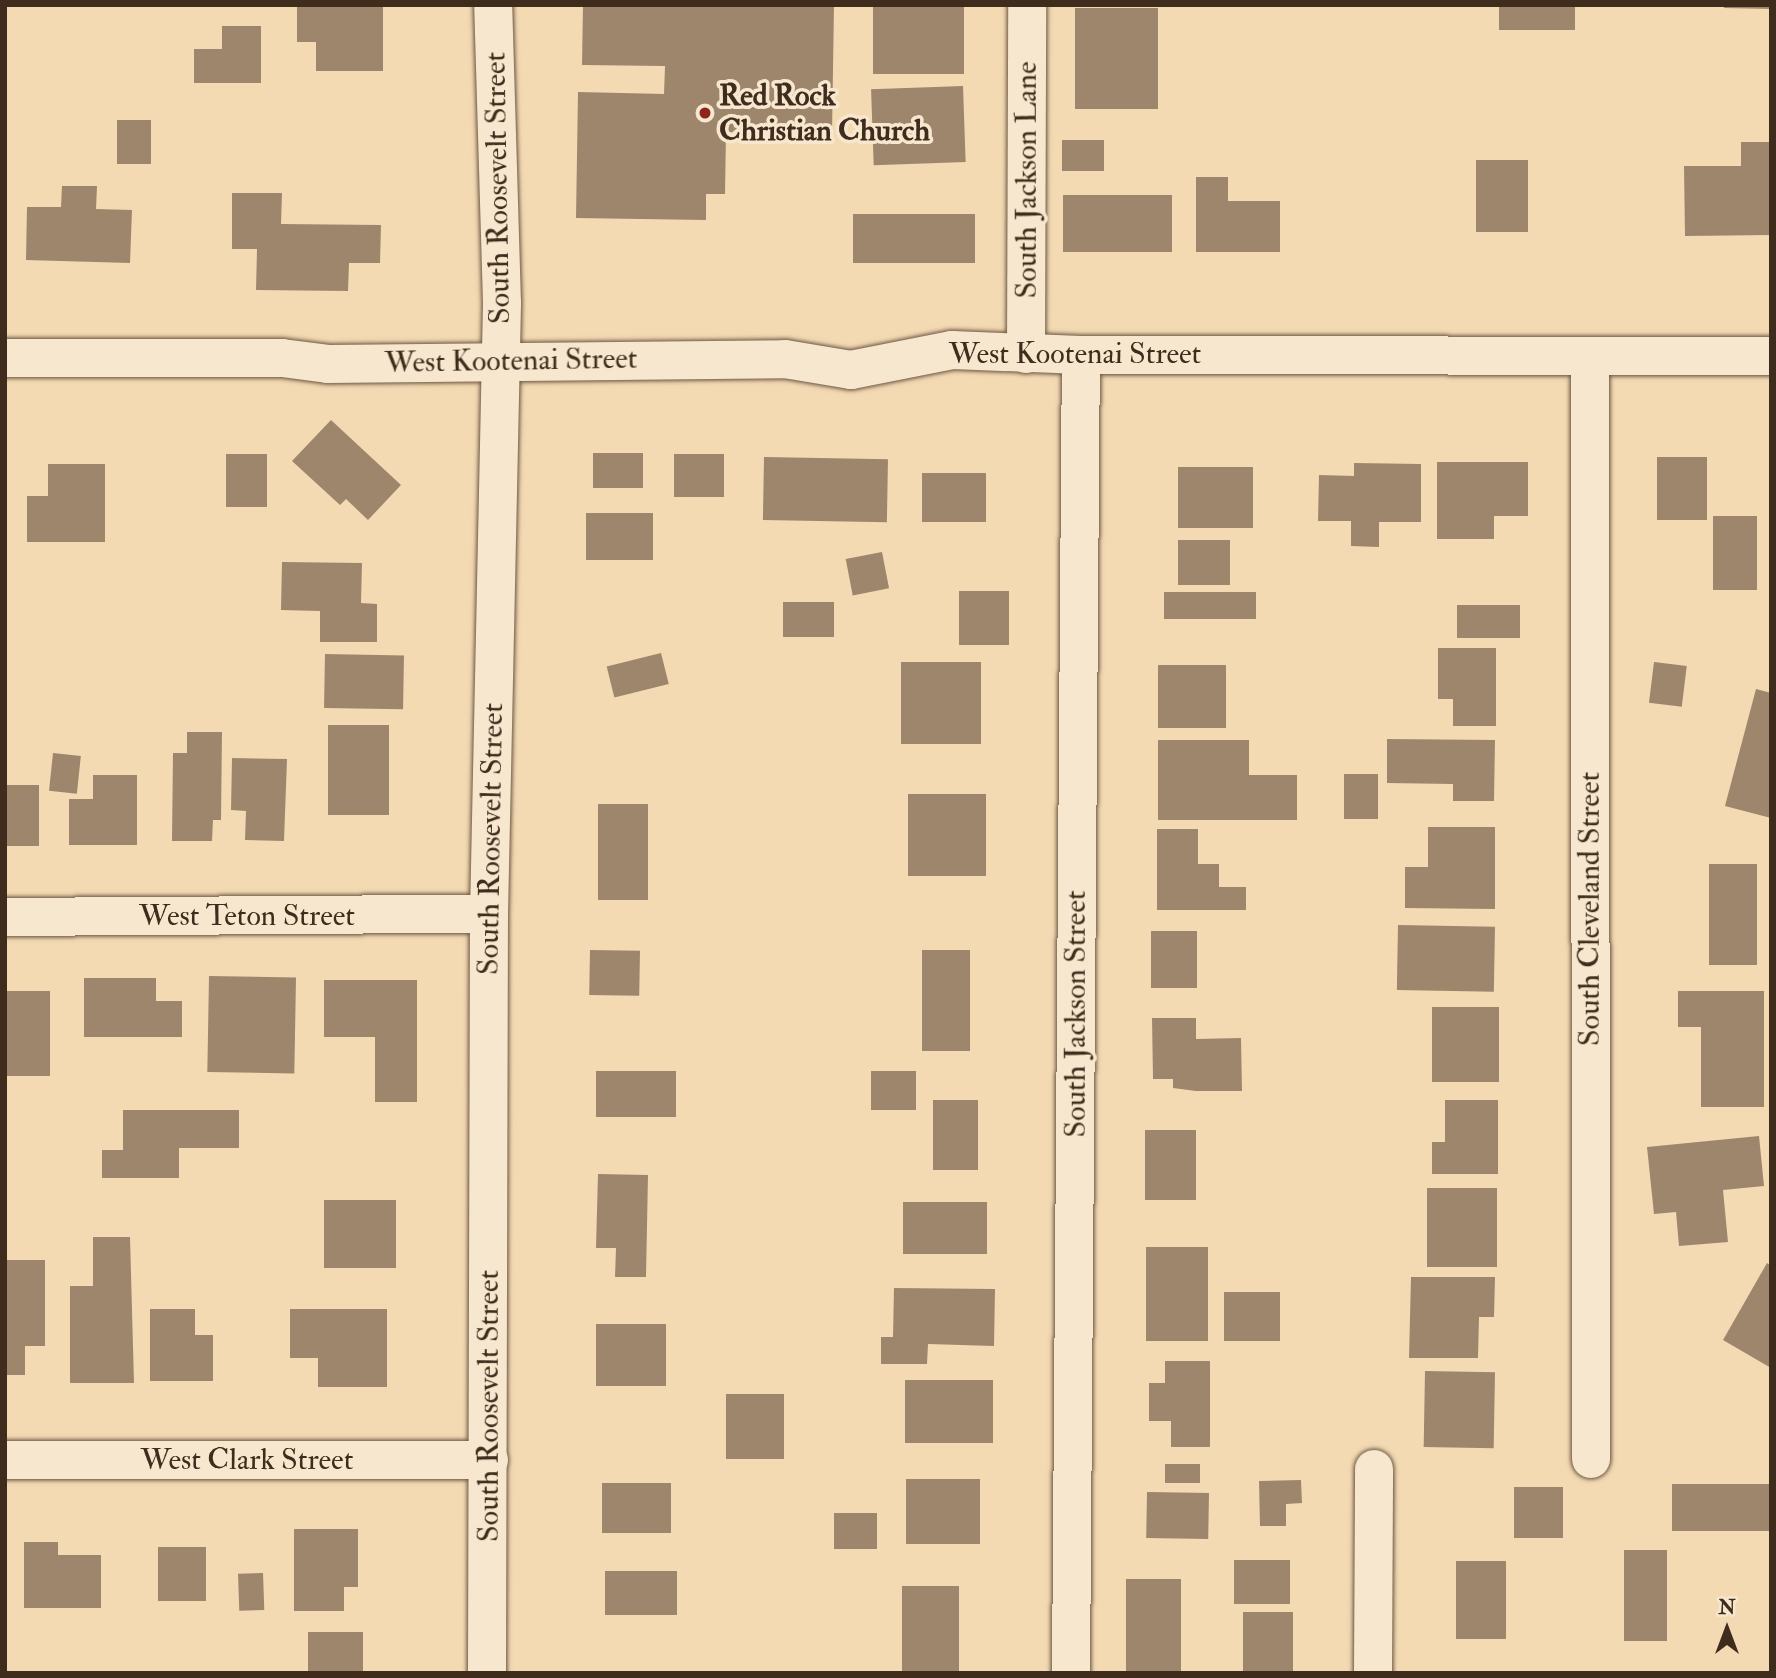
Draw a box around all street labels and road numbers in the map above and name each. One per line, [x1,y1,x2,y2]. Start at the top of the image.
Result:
street label: South Roosevelt Street [478,52,518,324]
street label: South Jackson Lane [1009,62,1045,298]
street label: West Kootenai Street [949,336,1201,372]
street label: West Kootenai Street [384,341,638,381]
street label: South Roosevelt Street [471,703,511,975]
street label: South Cleveland Street [1572,772,1608,1046]
street label: South Jackson Street [1058,890,1094,1138]
street label: West Teton Street [139,898,355,934]
street label: South Roosevelt Street [471,1270,507,1542]
street label: West Clark Street [141,1442,353,1478]

